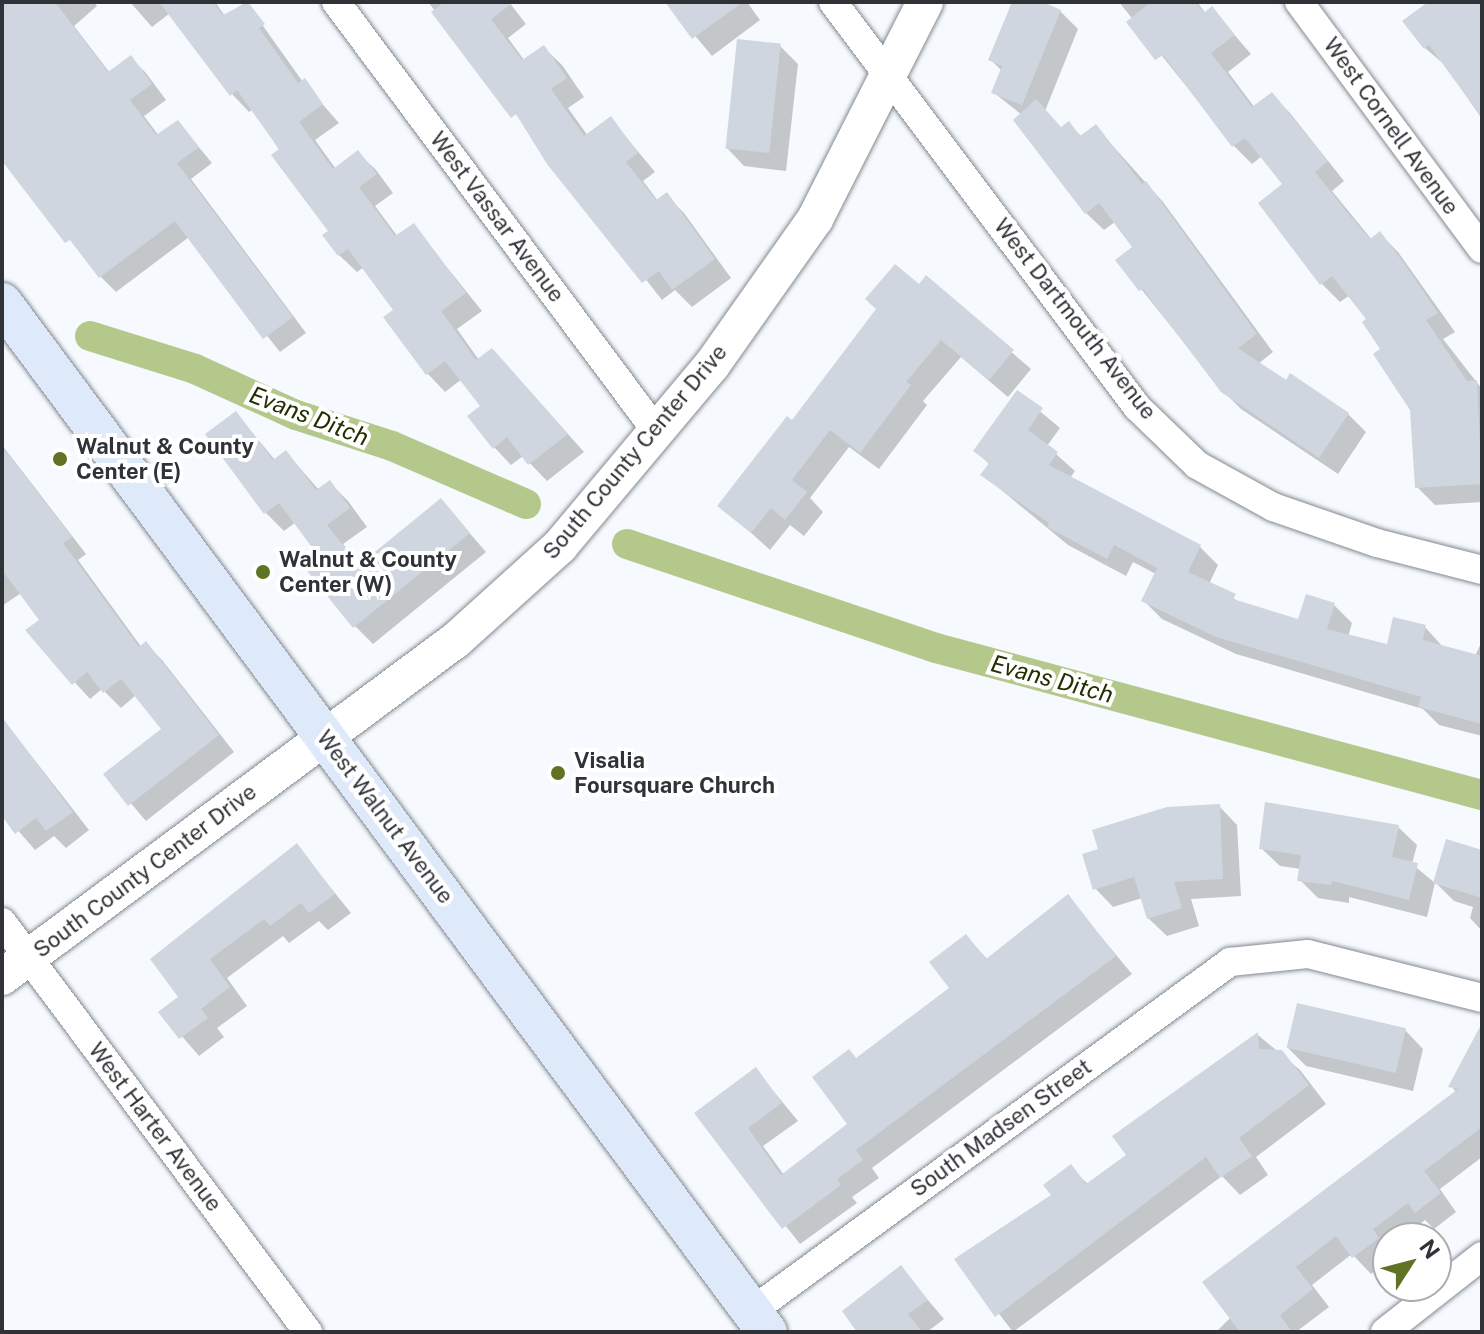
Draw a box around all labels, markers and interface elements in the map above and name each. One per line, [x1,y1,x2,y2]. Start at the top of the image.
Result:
street label: West Cornell Avenue [1318,32,1464,220]
street label: West Vassar Avenue [424,126,570,308]
street label: West Dartmouth Avenue [988,213,1162,425]
street label: South County Center Drive [537,339,733,565]
water label: Evans Ditch [245,380,373,452]
place label: Walnut & County Center (E) [76,433,254,484]
marker: Walnut & County Center (E) [51,450,69,468]
place label: Walnut & County Center (W) [279,546,457,598]
marker: Walnut & County Center (W) [254,563,272,581]
water label: Evans Ditch [988,649,1116,709]
street label: West Walnut Avenue [311,725,459,909]
place label: Visalia Foursquare Church [574,747,775,798]
marker: Visalia Foursquare Church [549,764,567,782]
street label: South County Center Drive [28,779,262,963]
street label: West Harter Avenue [83,1037,227,1217]
street label: South Madsen Street [905,1054,1097,1202]
north arrow [1372,1222,1452,1302]
text: N [1414,1234,1445,1264]

